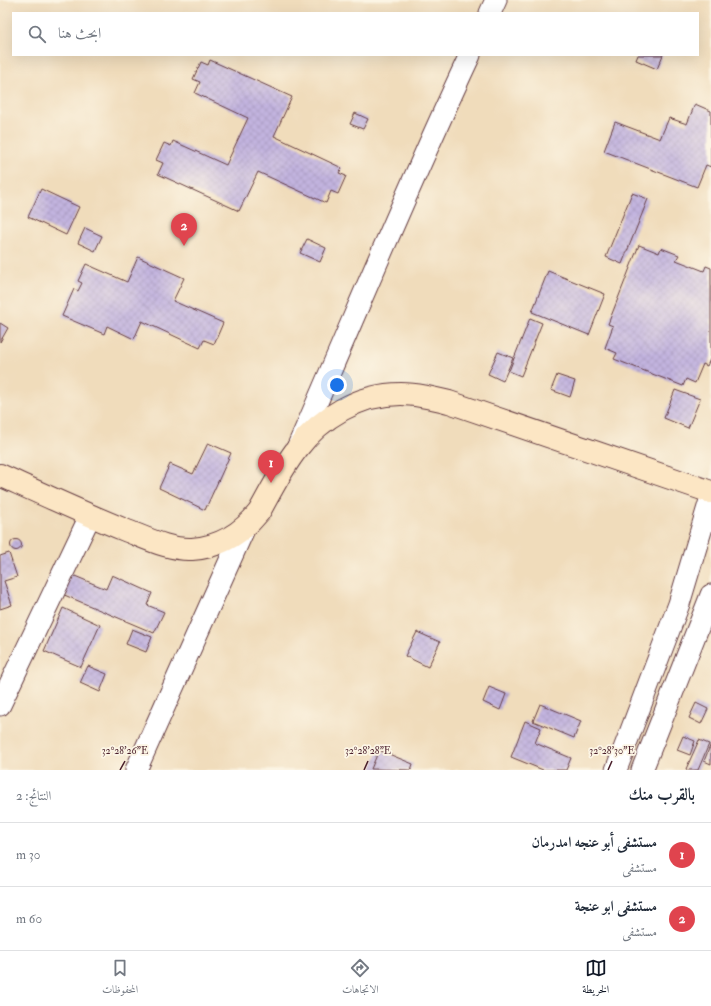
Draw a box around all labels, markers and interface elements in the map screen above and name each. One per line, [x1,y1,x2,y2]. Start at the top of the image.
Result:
search box [12,12,699,56]
icon: search [26,23,48,45]
text: ابحث هنا [58,24,101,43]
pin: 2 [171,213,197,246]
your location [327,375,347,395]
pin: 1 [258,450,284,483]
text: 32°28'26"E [102,745,148,757]
text: 32°28'28"E [345,745,391,757]
text: 32°28'30"E [589,745,635,757]
text: بالقرب منك [629,784,695,805]
text: النتائج: 2 [16,788,51,804]
text: مستشفى أبو عنجه امدرمان [531,833,657,852]
text: 30 m [16,847,41,863]
text: 1 [680,847,684,863]
text: مستشفى [622,860,657,876]
text: مستشفى ابو عنجة [575,897,657,916]
text: 60 m [16,911,42,927]
text: 2 [679,911,685,927]
text: مستشفى [622,924,657,940]
tab: المحفوظات [102,957,138,1000]
tab: الاتجاهات [342,957,379,1000]
tab: الخريطة [582,957,609,1000]

